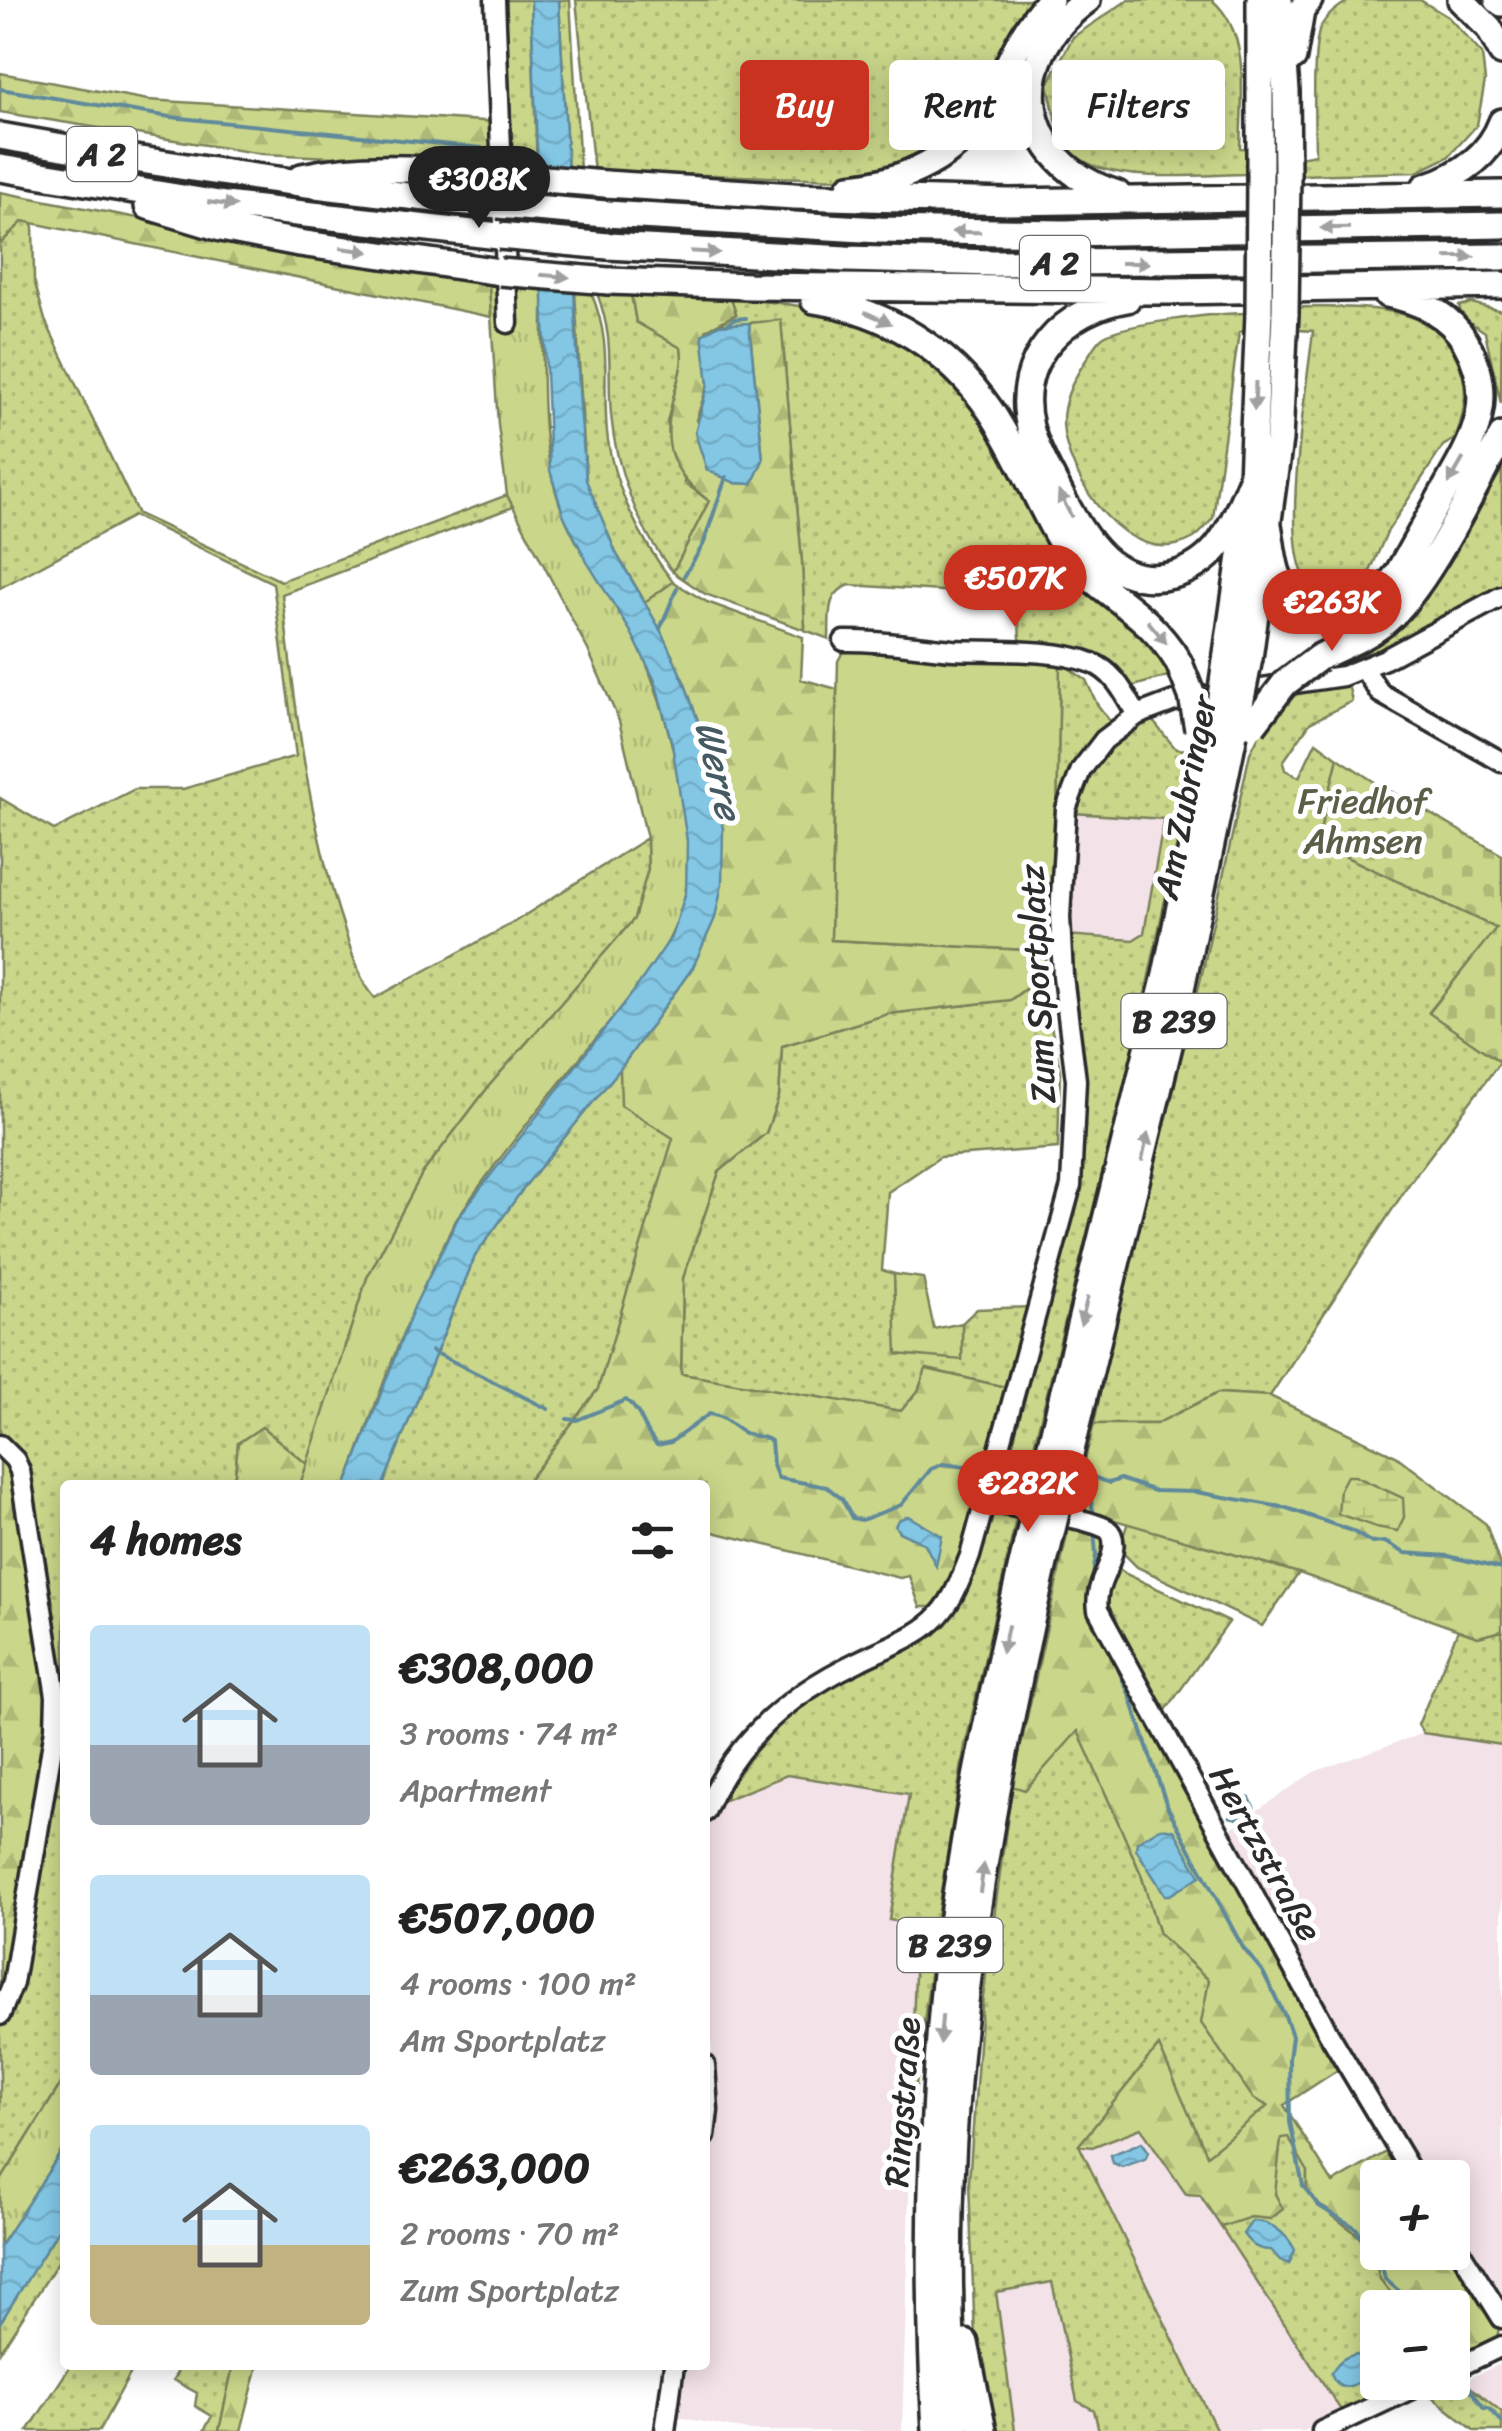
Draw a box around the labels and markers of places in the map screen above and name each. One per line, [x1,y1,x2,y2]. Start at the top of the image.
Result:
pin: €308K [409,146,549,231]
pin: €507K [945,545,1085,630]
pin: €263K [1262,569,1402,654]
pin: €282K [958,1450,1098,1535]

